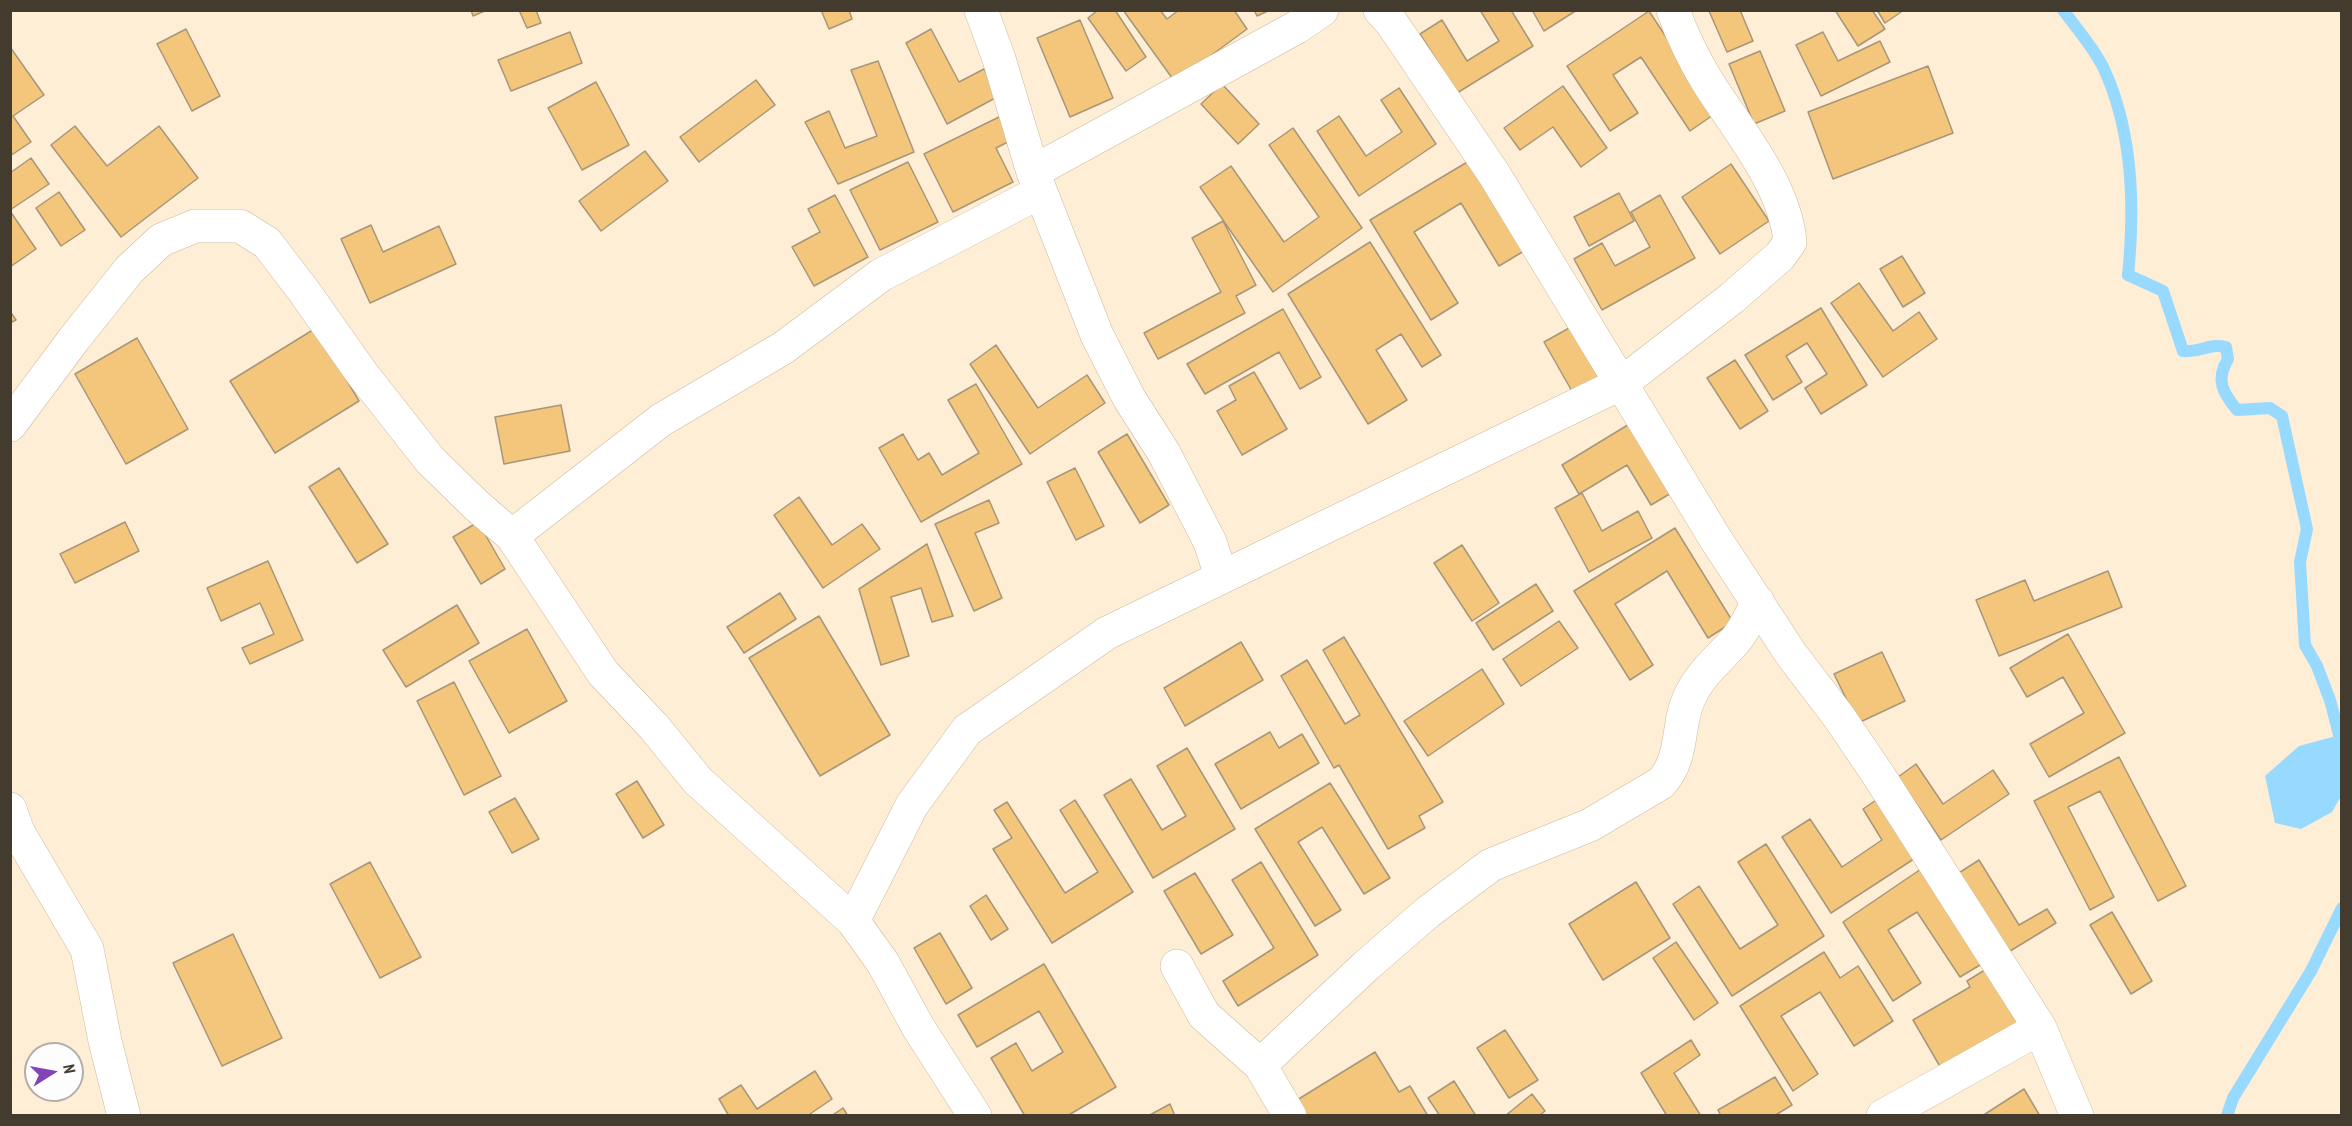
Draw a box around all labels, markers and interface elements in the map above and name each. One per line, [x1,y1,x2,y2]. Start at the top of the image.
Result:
north arrow [24,1042,84,1102]
text: N [59,1063,80,1075]

